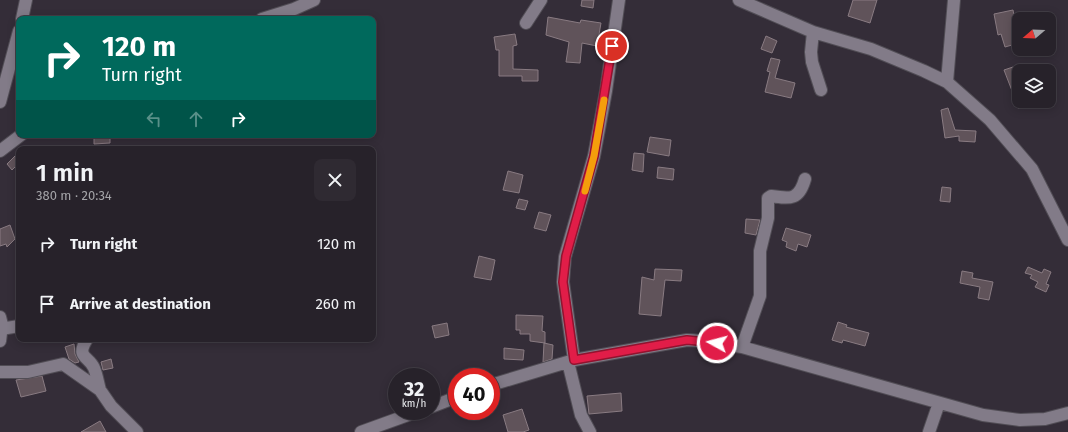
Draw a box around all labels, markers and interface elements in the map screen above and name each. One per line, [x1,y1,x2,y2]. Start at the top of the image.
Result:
north arrow [1012,12,1056,56]
map controls [1012,12,1056,108]
pin [595,29,629,63]
text: 120 m [102,30,176,63]
icon: right [36,32,88,84]
icon: arrive [601,35,623,57]
text: Turn right [102,64,182,86]
button: layers [1012,64,1056,108]
icon: left [143,108,165,130]
icon: ahead [185,108,207,130]
icon: right [227,108,249,130]
text: 1 min [36,159,94,187]
button: close [314,159,356,201]
text: 380 m · 20:34 [36,188,112,203]
icon: right [36,233,58,255]
text: Turn right [70,235,137,253]
text: 120 m [317,235,356,253]
icon: arrive [36,293,58,315]
text: Arrive at destination [70,295,211,313]
text: 260 m [315,295,356,313]
position arrow [696,322,738,364]
speed limit sign: 40 [448,368,500,420]
text: 32 [404,377,424,401]
text: km/h [402,398,426,410]

